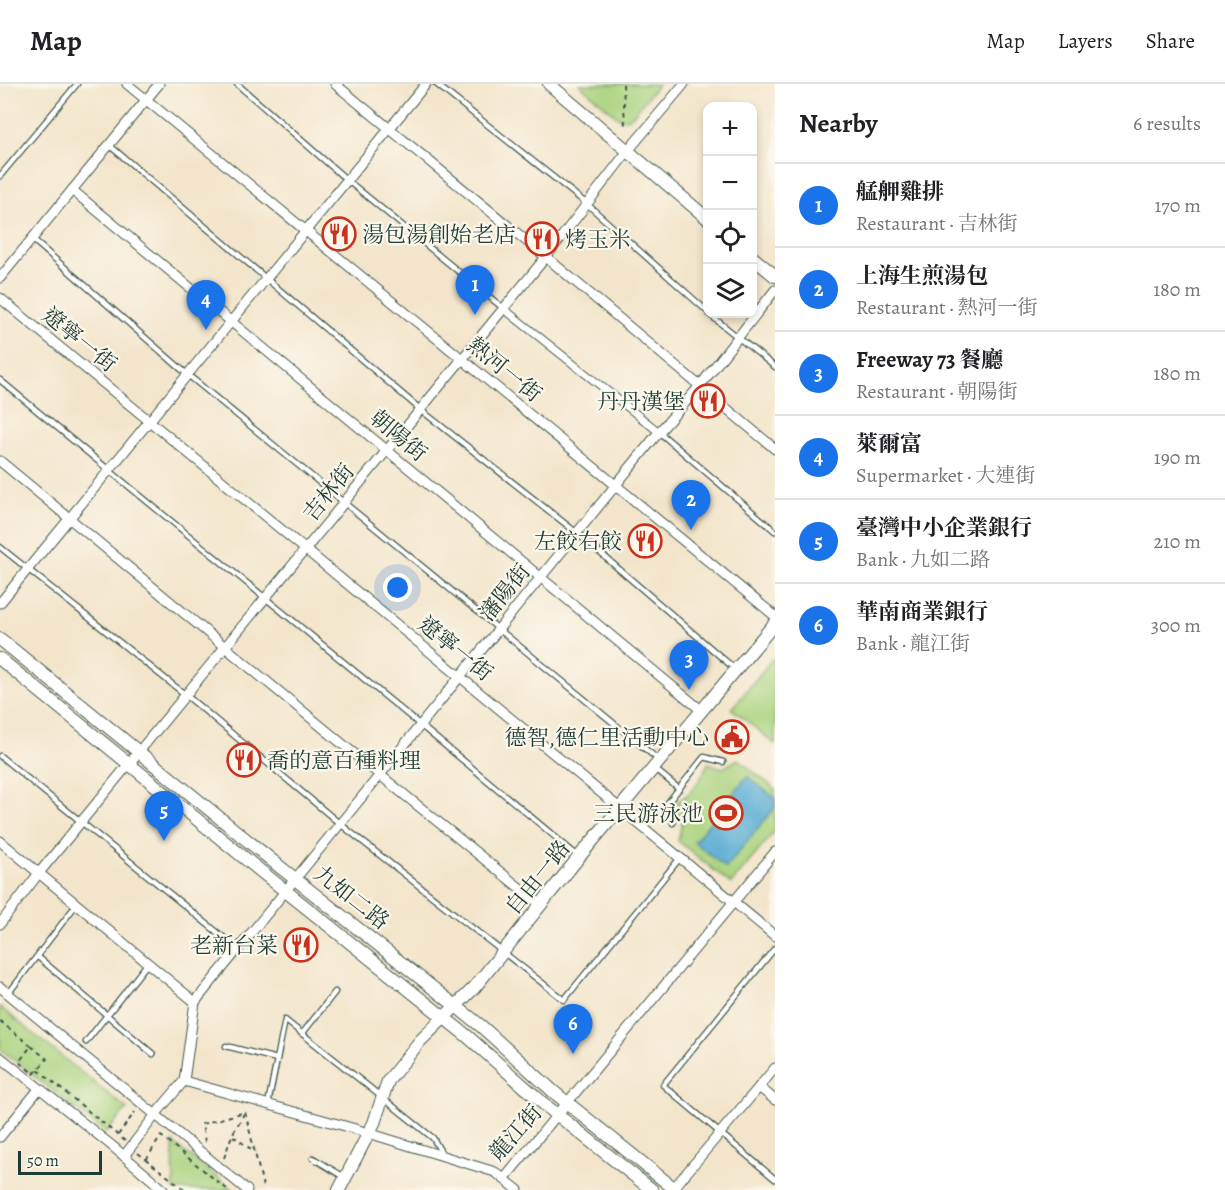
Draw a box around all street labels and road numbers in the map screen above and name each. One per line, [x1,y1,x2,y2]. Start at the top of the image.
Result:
street label: 遼寧一街 [36,300,123,379]
street label: 熱河一街 [461,330,548,409]
street label: 朝陽街 [363,403,433,468]
street label: 吉林街 [296,458,361,528]
street label: 瀋陽街 [472,558,537,628]
street label: 遼寧一街 [412,609,499,688]
street label: 自由一路 [498,834,577,921]
street label: 九如二路 [307,859,395,937]
street label: 龍江街 [483,1098,549,1167]

